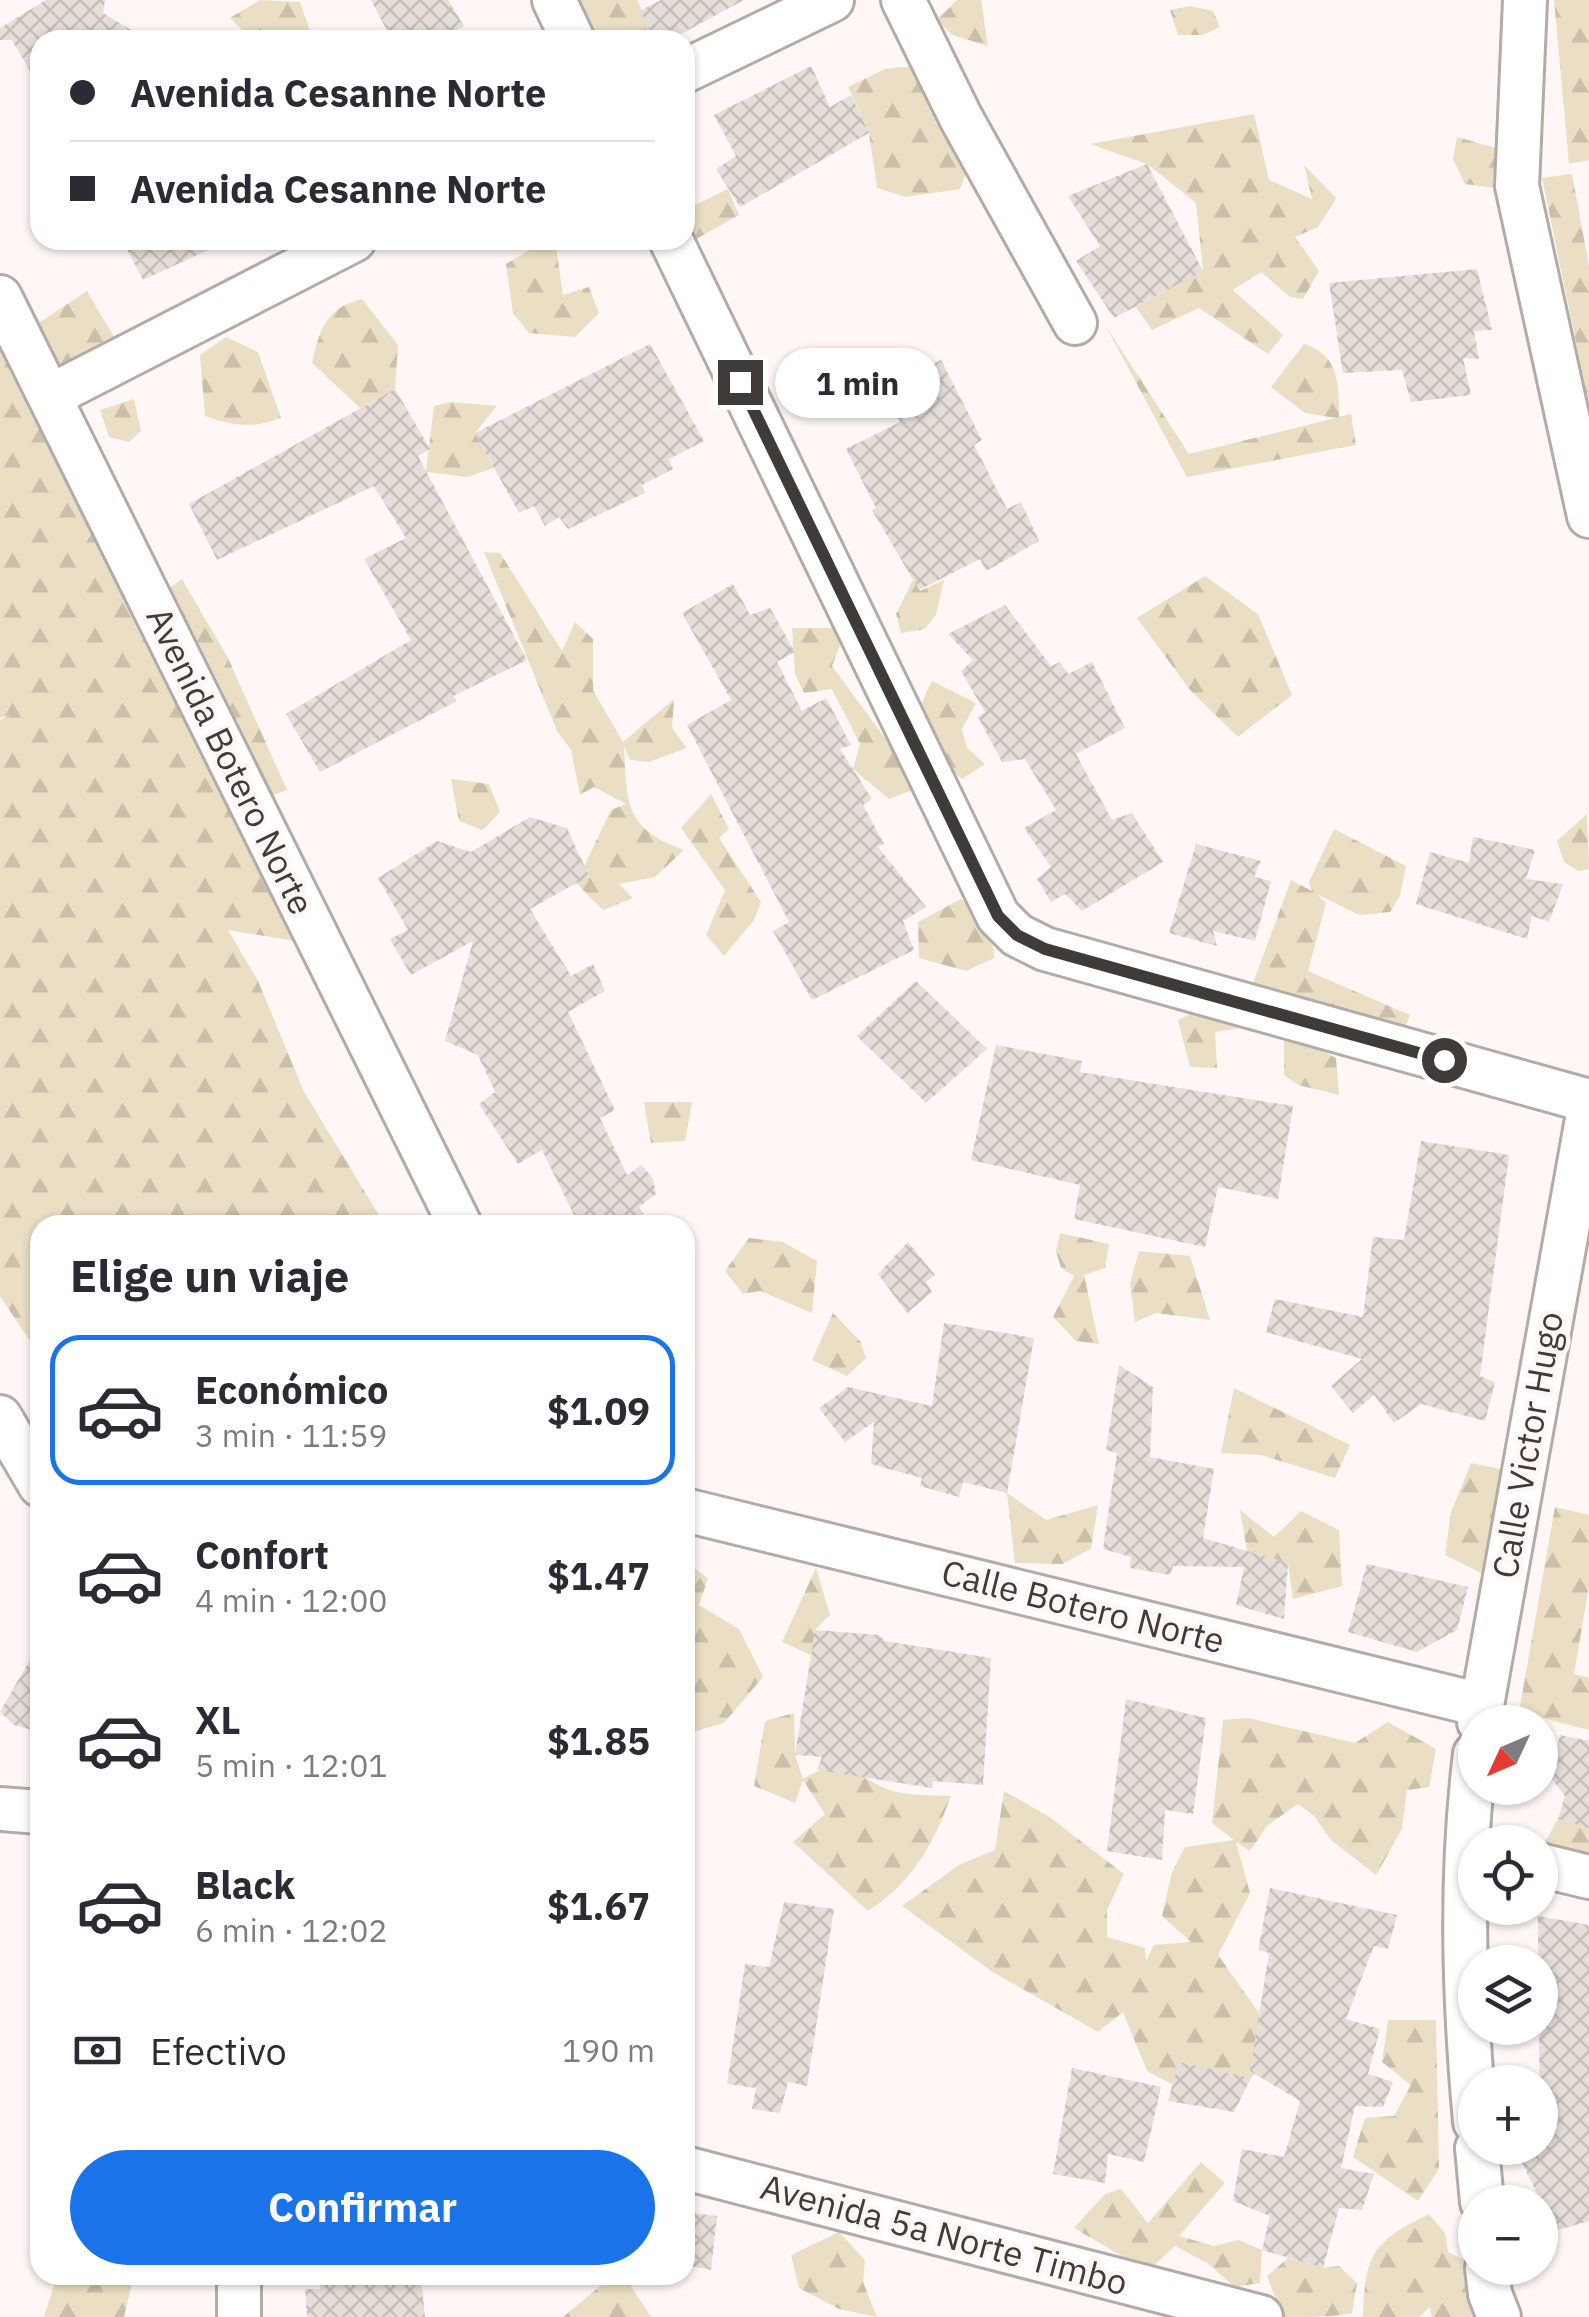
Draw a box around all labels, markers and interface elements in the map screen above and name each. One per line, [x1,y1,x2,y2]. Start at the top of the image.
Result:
text: Avenida Cesanne Norte [130,68,546,117]
text: Avenida Cesanne Norte [130,164,546,213]
callout: 1 min [775,347,940,417]
route end [718,360,763,405]
text: 1 min [816,362,899,404]
street label: Avenida Botero Norte [136,599,325,922]
route start [1422,1038,1467,1083]
text: Elige un viaje [70,1246,349,1304]
street label: Calle Victor Hugo [1481,1308,1573,1582]
icon: car [75,1365,165,1455]
text: Económico [195,1365,388,1414]
text: $1.09 [547,1386,650,1435]
text: 3 min · 11:59 [195,1414,388,1456]
icon: car [75,1530,165,1620]
text: Confort [195,1530,329,1579]
street label: Calle Botero Norte [937,1549,1229,1663]
text: $1.47 [547,1551,650,1600]
text: 4 min · 12:00 [195,1579,388,1621]
icon: car [75,1695,165,1785]
text: XL [195,1695,241,1744]
north arrow [1458,1705,1558,1805]
map controls [1458,1705,1558,2285]
text: $1.85 [547,1716,650,1765]
text: 5 min · 12:01 [195,1744,388,1786]
button: locate [1458,1825,1558,1925]
icon: car [75,1860,165,1950]
text: Black [195,1860,295,1909]
text: $1.67 [547,1881,650,1930]
text: 6 min · 12:02 [195,1909,388,1951]
button: layers [1458,1945,1558,2045]
icon: cash [70,2023,125,2078]
text: Efectivo [150,2026,287,2075]
text: 190 m [562,2029,655,2071]
button: + [1458,2065,1558,2165]
button: Confirmar [70,2150,655,2265]
street label: Avenida 5a Norte Timbo [756,2163,1133,2305]
button: − [1458,2185,1558,2285]

